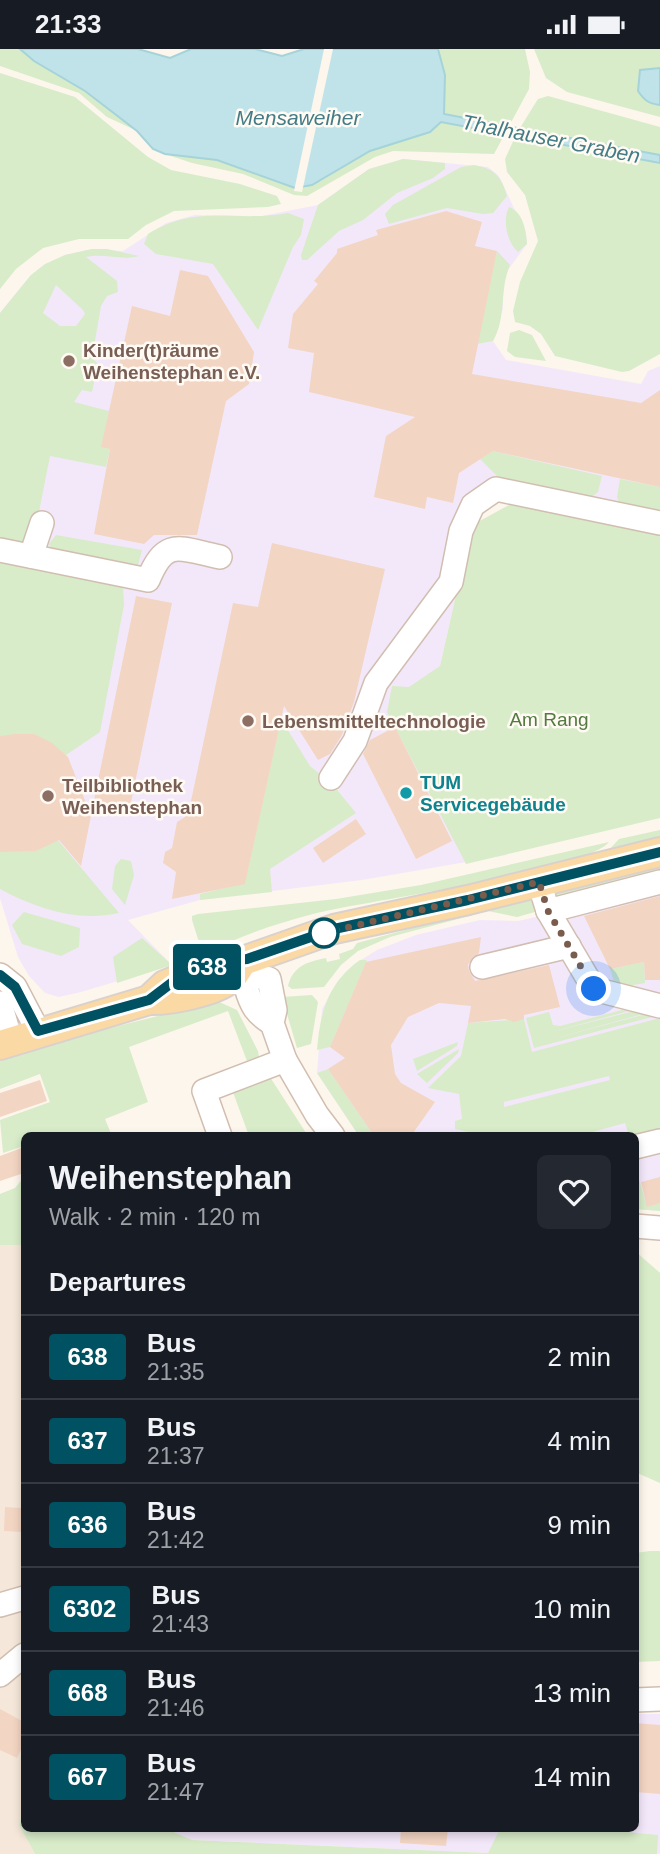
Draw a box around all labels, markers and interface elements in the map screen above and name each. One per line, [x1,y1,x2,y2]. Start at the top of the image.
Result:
text: 21:33 [35,9,102,39]
water label: Mensaweiher [236,106,361,129]
water label: Thalhauser Graben [460,110,642,167]
place label: Kinder(t)räume Weihenstephan e.V. [83,340,260,383]
marker: Kinder(t)räume Weihenstephan e.V. [61,353,77,369]
park label: Am Rang [509,709,589,730]
place label: Lebensmitteltechnologie [262,711,486,732]
marker: Lebensmitteltechnologie [240,713,256,729]
place label: TUM Servicegebäude [420,772,566,815]
place label: Teilbibliothek Weihenstephan [62,775,202,818]
marker: TUM Servicegebäude [398,785,414,801]
marker: Teilbibliothek Weihenstephan [40,788,56,804]
unlabelled marker [309,918,339,948]
line badge: 638 [167,944,247,990]
text: 638 [187,953,227,980]
your location [576,971,611,1006]
button: heart [537,1155,611,1229]
text: Weihenstephan [49,1159,292,1196]
text: Walk · 2 min · 120 m [49,1204,260,1230]
text: Departures [49,1267,186,1297]
text: Bus [147,1328,196,1358]
text: 2 min [547,1342,611,1372]
text: 638 [67,1343,108,1370]
text: 21:35 [147,1359,205,1385]
text: Bus [147,1412,196,1442]
text: 4 min [547,1426,611,1456]
text: 637 [67,1427,108,1454]
text: 21:37 [147,1443,205,1469]
text: Bus [147,1496,196,1526]
text: 9 min [547,1510,611,1540]
text: 636 [67,1511,108,1538]
text: 21:42 [147,1527,205,1553]
text: Bus [151,1580,201,1610]
text: 10 min [533,1594,611,1624]
text: 6302 [63,1595,116,1622]
text: 21:43 [151,1611,209,1637]
text: Bus [147,1664,196,1694]
text: 13 min [533,1678,611,1708]
text: 668 [67,1679,108,1706]
text: 21:46 [147,1695,205,1721]
text: Bus [147,1748,196,1778]
text: 14 min [533,1762,611,1792]
text: 667 [67,1763,108,1790]
text: 21:47 [147,1779,205,1805]

